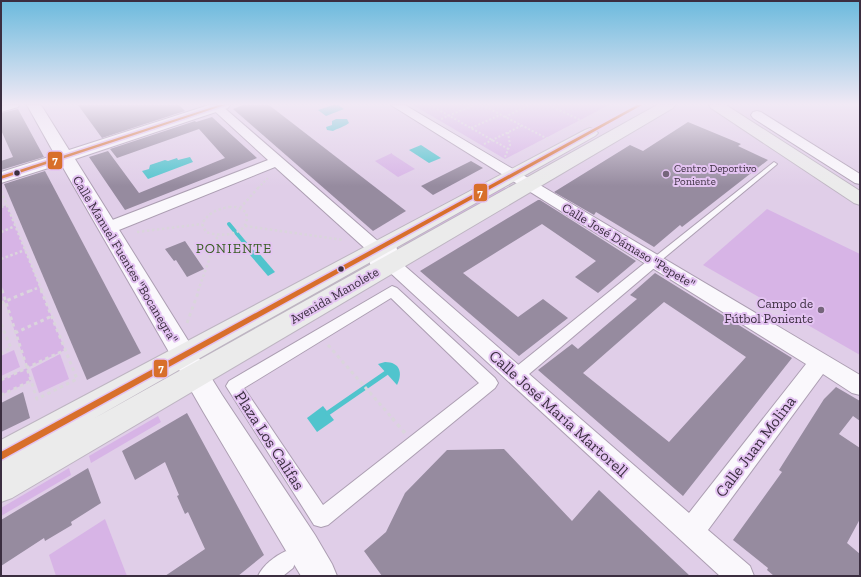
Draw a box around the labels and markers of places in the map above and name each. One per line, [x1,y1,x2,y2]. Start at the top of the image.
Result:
place label: Centro Deportivo Poniente [674,162,757,188]
unlabelled marker [12,168,22,178]
marker: Centro Deportivo Poniente [661,169,671,179]
unlabelled marker [336,264,346,274]
place label: Campo de Fútbol Poniente [724,296,813,326]
marker: Campo de Fútbol Poniente [816,305,826,315]

